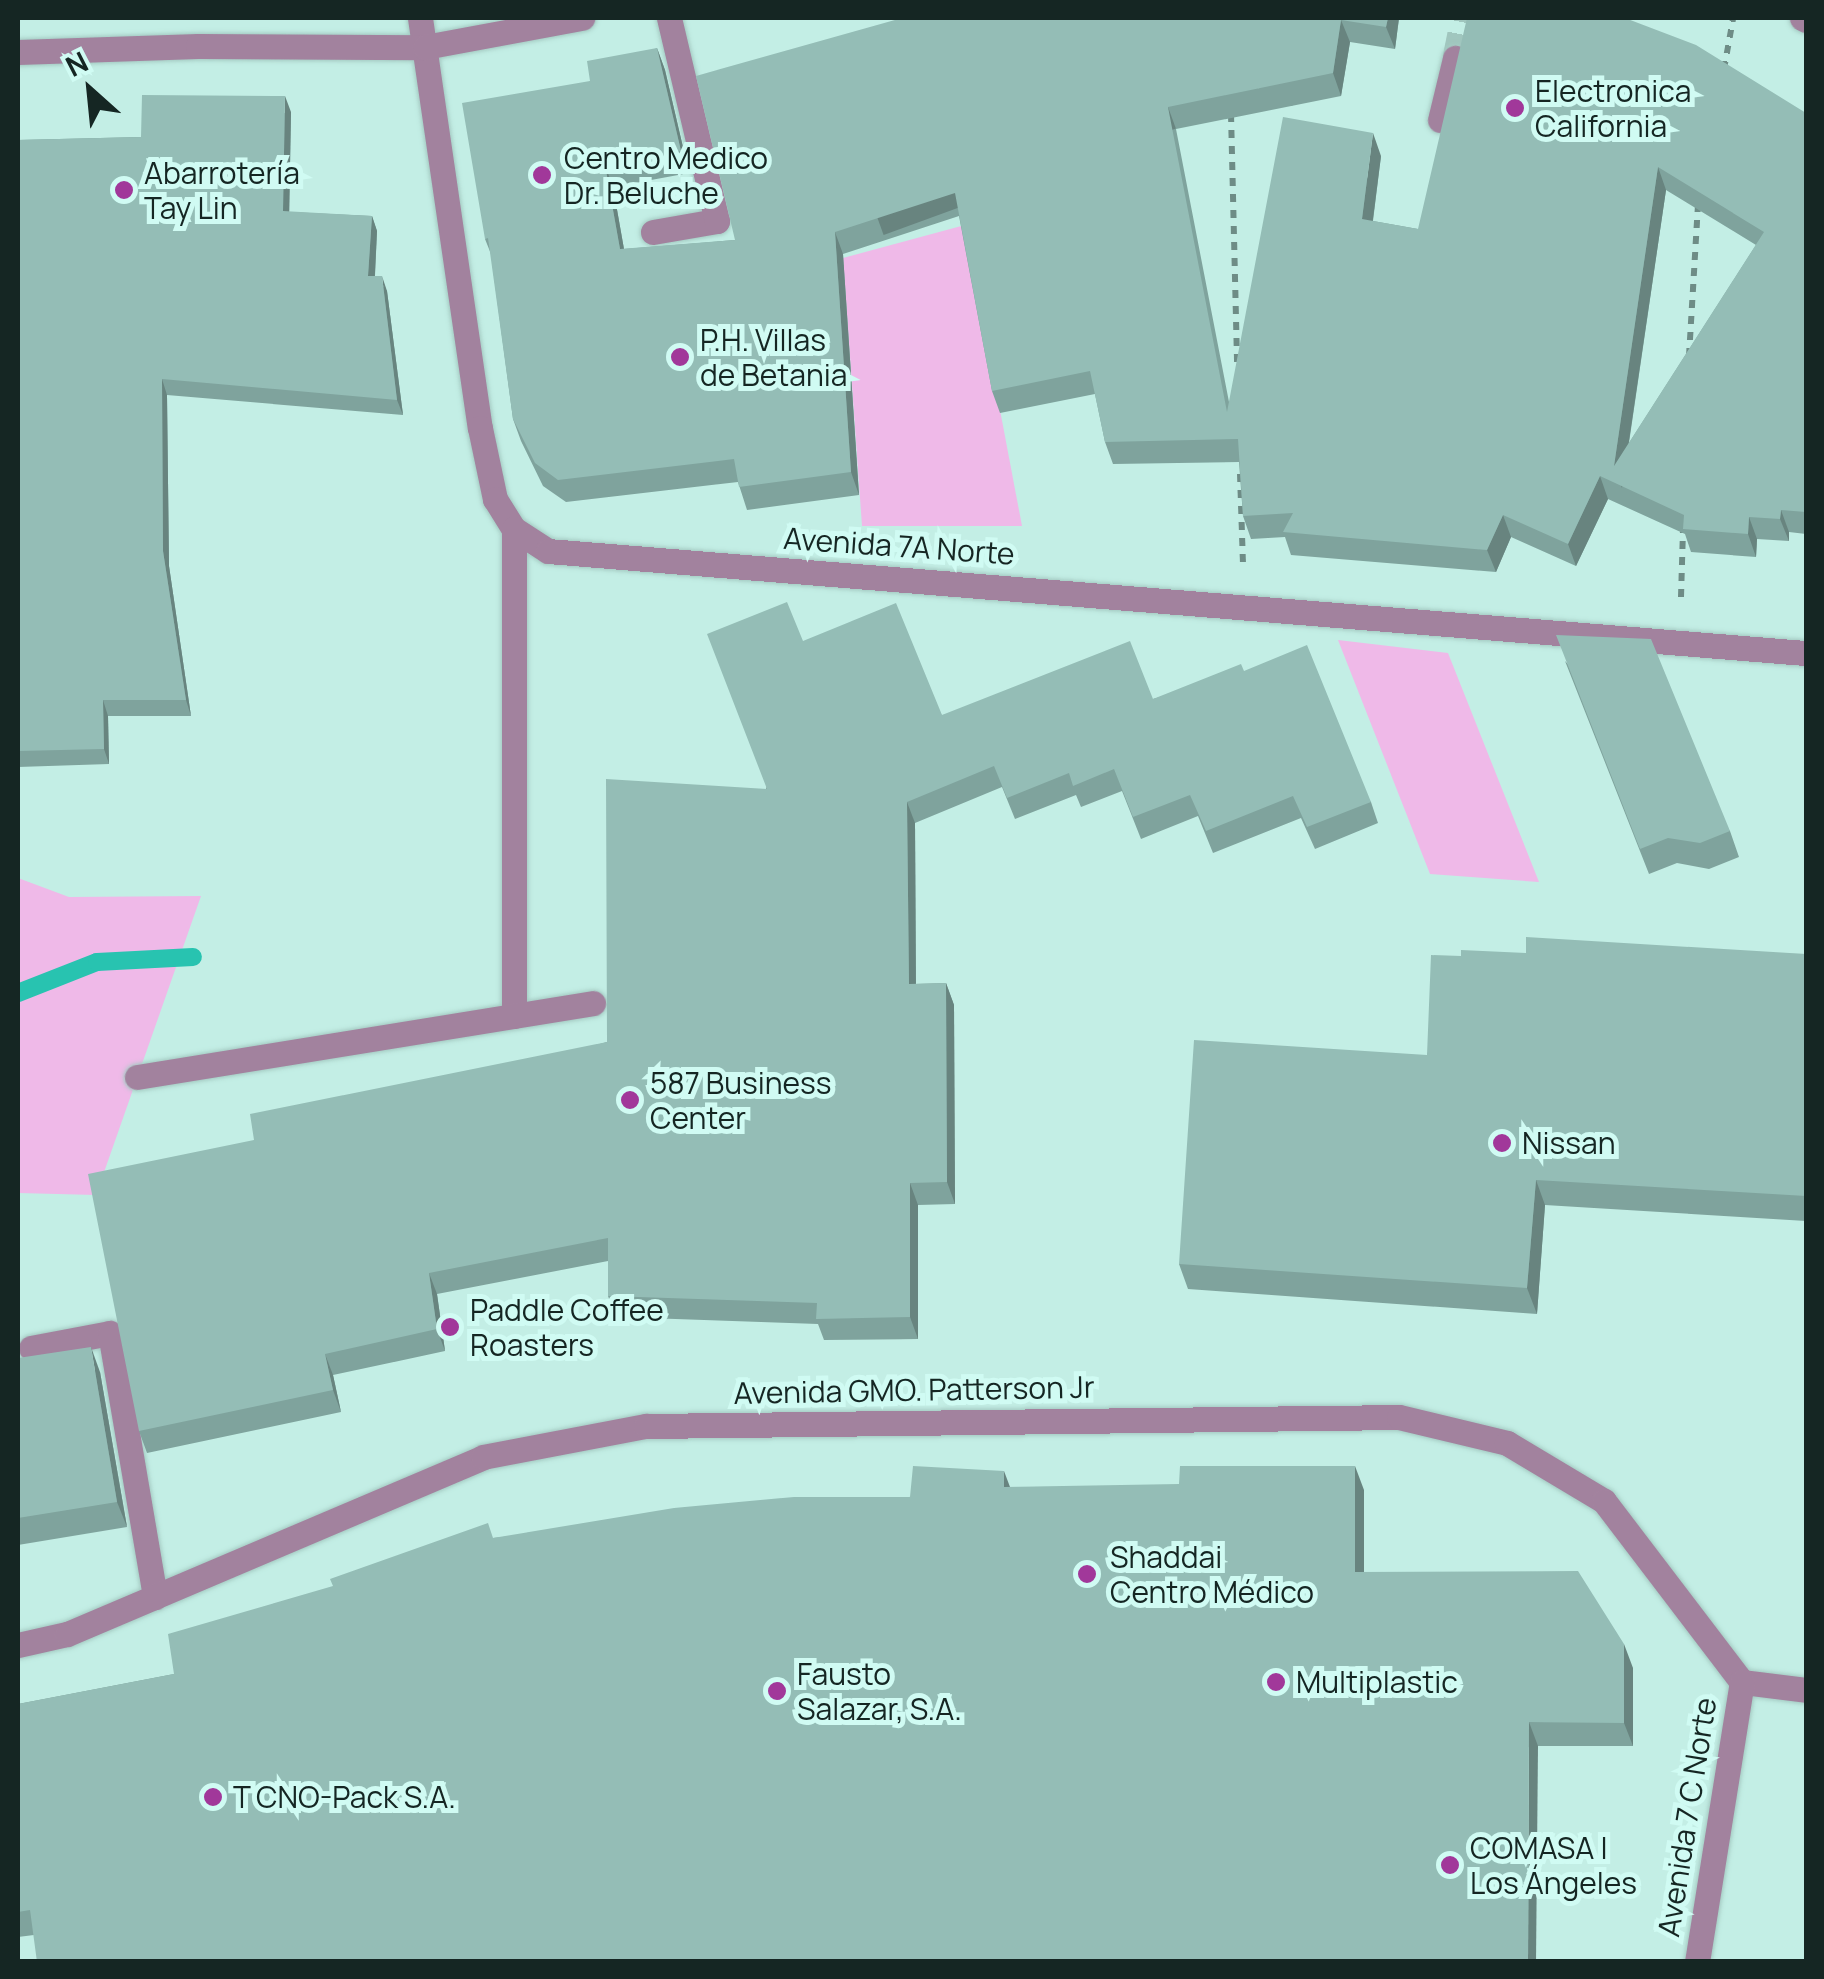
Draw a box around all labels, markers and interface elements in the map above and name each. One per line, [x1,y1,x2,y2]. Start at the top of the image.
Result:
north arrow [40,40,140,140]
text: N [59,42,94,85]
place label: Electronica California [1535,73,1692,144]
marker: Electronica California [1504,97,1526,119]
place label: Centro Medico Dr. Beluche [564,140,768,210]
place label: Abarrotería Tay Lin [144,155,300,226]
marker: Centro Medico Dr. Beluche [529,162,555,188]
marker: Abarrotería Tay Lin [113,179,135,201]
place label: P.H. Villas de Betania [700,322,847,392]
marker: P.H. Villas de Betania [669,346,691,368]
street label: Avenida 7A Norte [782,520,1016,572]
place label: 587 Business Center [650,1065,832,1136]
marker: 587 Business Center [619,1089,641,1111]
place label: Nissan [1522,1125,1616,1161]
marker: Nissan [1491,1132,1513,1154]
place label: Paddle Coffee Roasters [470,1292,664,1362]
marker: Paddle Coffee Roasters [439,1316,461,1338]
street label: Avenida GMO. Patterson Jr [733,1369,1095,1411]
place label: Shaddai Centro Médico [1110,1539,1314,1610]
marker: Shaddai Centro Médico [1074,1561,1100,1587]
place label: Fausto Salazar, S.A. [797,1656,962,1726]
place label: Multiplastic [1296,1664,1458,1700]
marker: Multiplastic [1265,1671,1287,1693]
marker: Fausto Salazar, S.A. [766,1680,788,1702]
street label: Avenida 7 C Norte [1650,1695,1724,1939]
place label: T CNO-Pack S.A. [233,1779,457,1815]
marker: T CNO-Pack S.A. [202,1786,224,1808]
place label: COMASA | Los Ángeles [1470,1830,1637,1900]
marker: COMASA | Los Ángeles [1439,1854,1461,1876]

